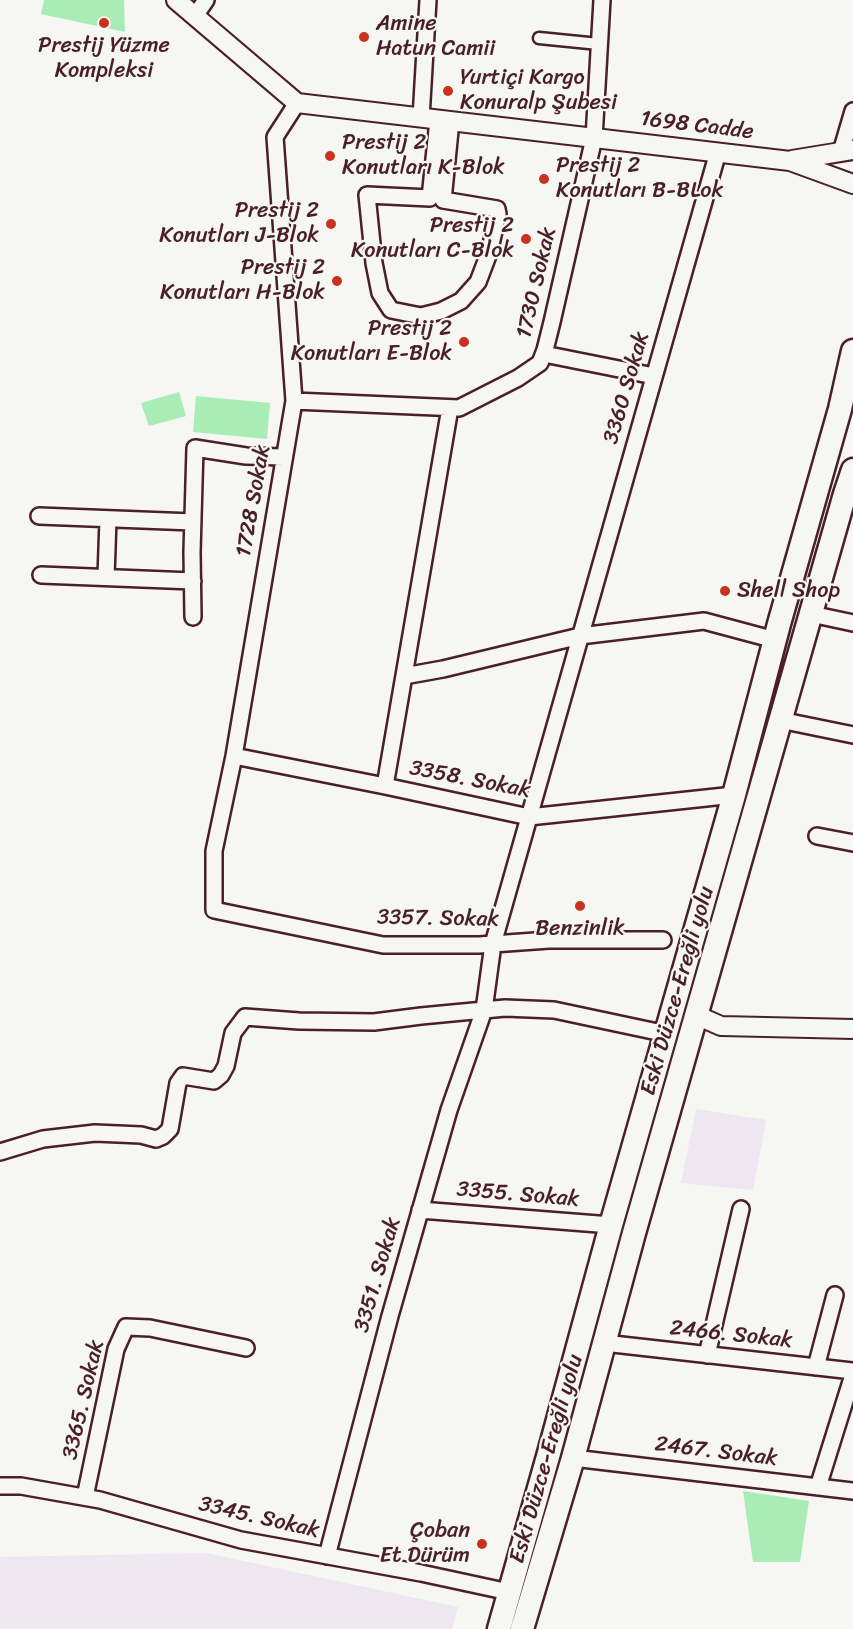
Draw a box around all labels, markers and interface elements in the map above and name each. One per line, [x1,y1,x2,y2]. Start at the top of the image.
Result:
place label: Amine Hatun Camii [376,11,495,62]
marker: Prestij Yüzme Kompleksi [97,16,111,30]
marker: Amine Hatun Camii [357,30,371,44]
place label: Prestij Yüzme Kompleksi [38,33,170,84]
place label: Yurtiçi Kargo Konuralp Şubesi [460,65,617,116]
marker: Yurtiçi Kargo Konuralp Şubesi [441,84,455,98]
street label: 1698 Cadde [639,106,755,146]
place label: Prestij 2 Konutları K-Blok [342,130,505,182]
marker: Prestij 2 Konutları K-Blok [323,149,337,163]
place label: Prestij 2 Konutları B-BLok [556,153,723,204]
marker: Prestij 2 Konutları B-BLok [537,172,551,186]
place label: Prestij 2 Konutları J-Blok [159,198,319,249]
place label: Prestij 2 Konutları C-Blok [351,213,514,264]
marker: Prestij 2 Konutları J-Blok [324,217,338,231]
street label: 1730 Sokak [511,225,563,341]
marker: Prestij 2 Konutları C-Blok [519,232,533,246]
place label: Prestij 2 Konutları H-Blok [160,255,325,306]
marker: Prestij 2 Konutları H-Blok [330,274,344,288]
place label: Prestij 2 Konutları E-Blok [291,316,452,368]
street label: 3360 Sokak [598,329,656,447]
marker: Prestij 2 Konutları E-Blok [457,335,471,349]
street label: 1728 Sokak [231,443,277,559]
place label: Shell Shop [737,578,840,604]
marker: Shell Shop [718,584,732,598]
street label: 3358. Sokak [407,755,533,805]
street label: Eski Düzce-Ereğli yolu [636,884,720,1098]
marker: Benzinlik [573,899,587,913]
street label: 3357. Sokak [377,905,499,933]
place label: Benzinlik [535,916,625,942]
street label: 3355. Sokak [456,1176,580,1214]
street label: 3351. Sokak [349,1214,407,1336]
street label: 2466. Sokak [668,1315,794,1355]
street label: 3365. Sokak [57,1338,111,1462]
street label: Eski Düzce-Ereğli yolu [505,1352,589,1566]
street label: 2467. Sokak [653,1431,779,1473]
street label: 3345. Sokak [196,1491,322,1545]
place label: Çoban Et Dürüm [380,1518,470,1570]
marker: Çoban Et Dürüm [475,1537,489,1551]

